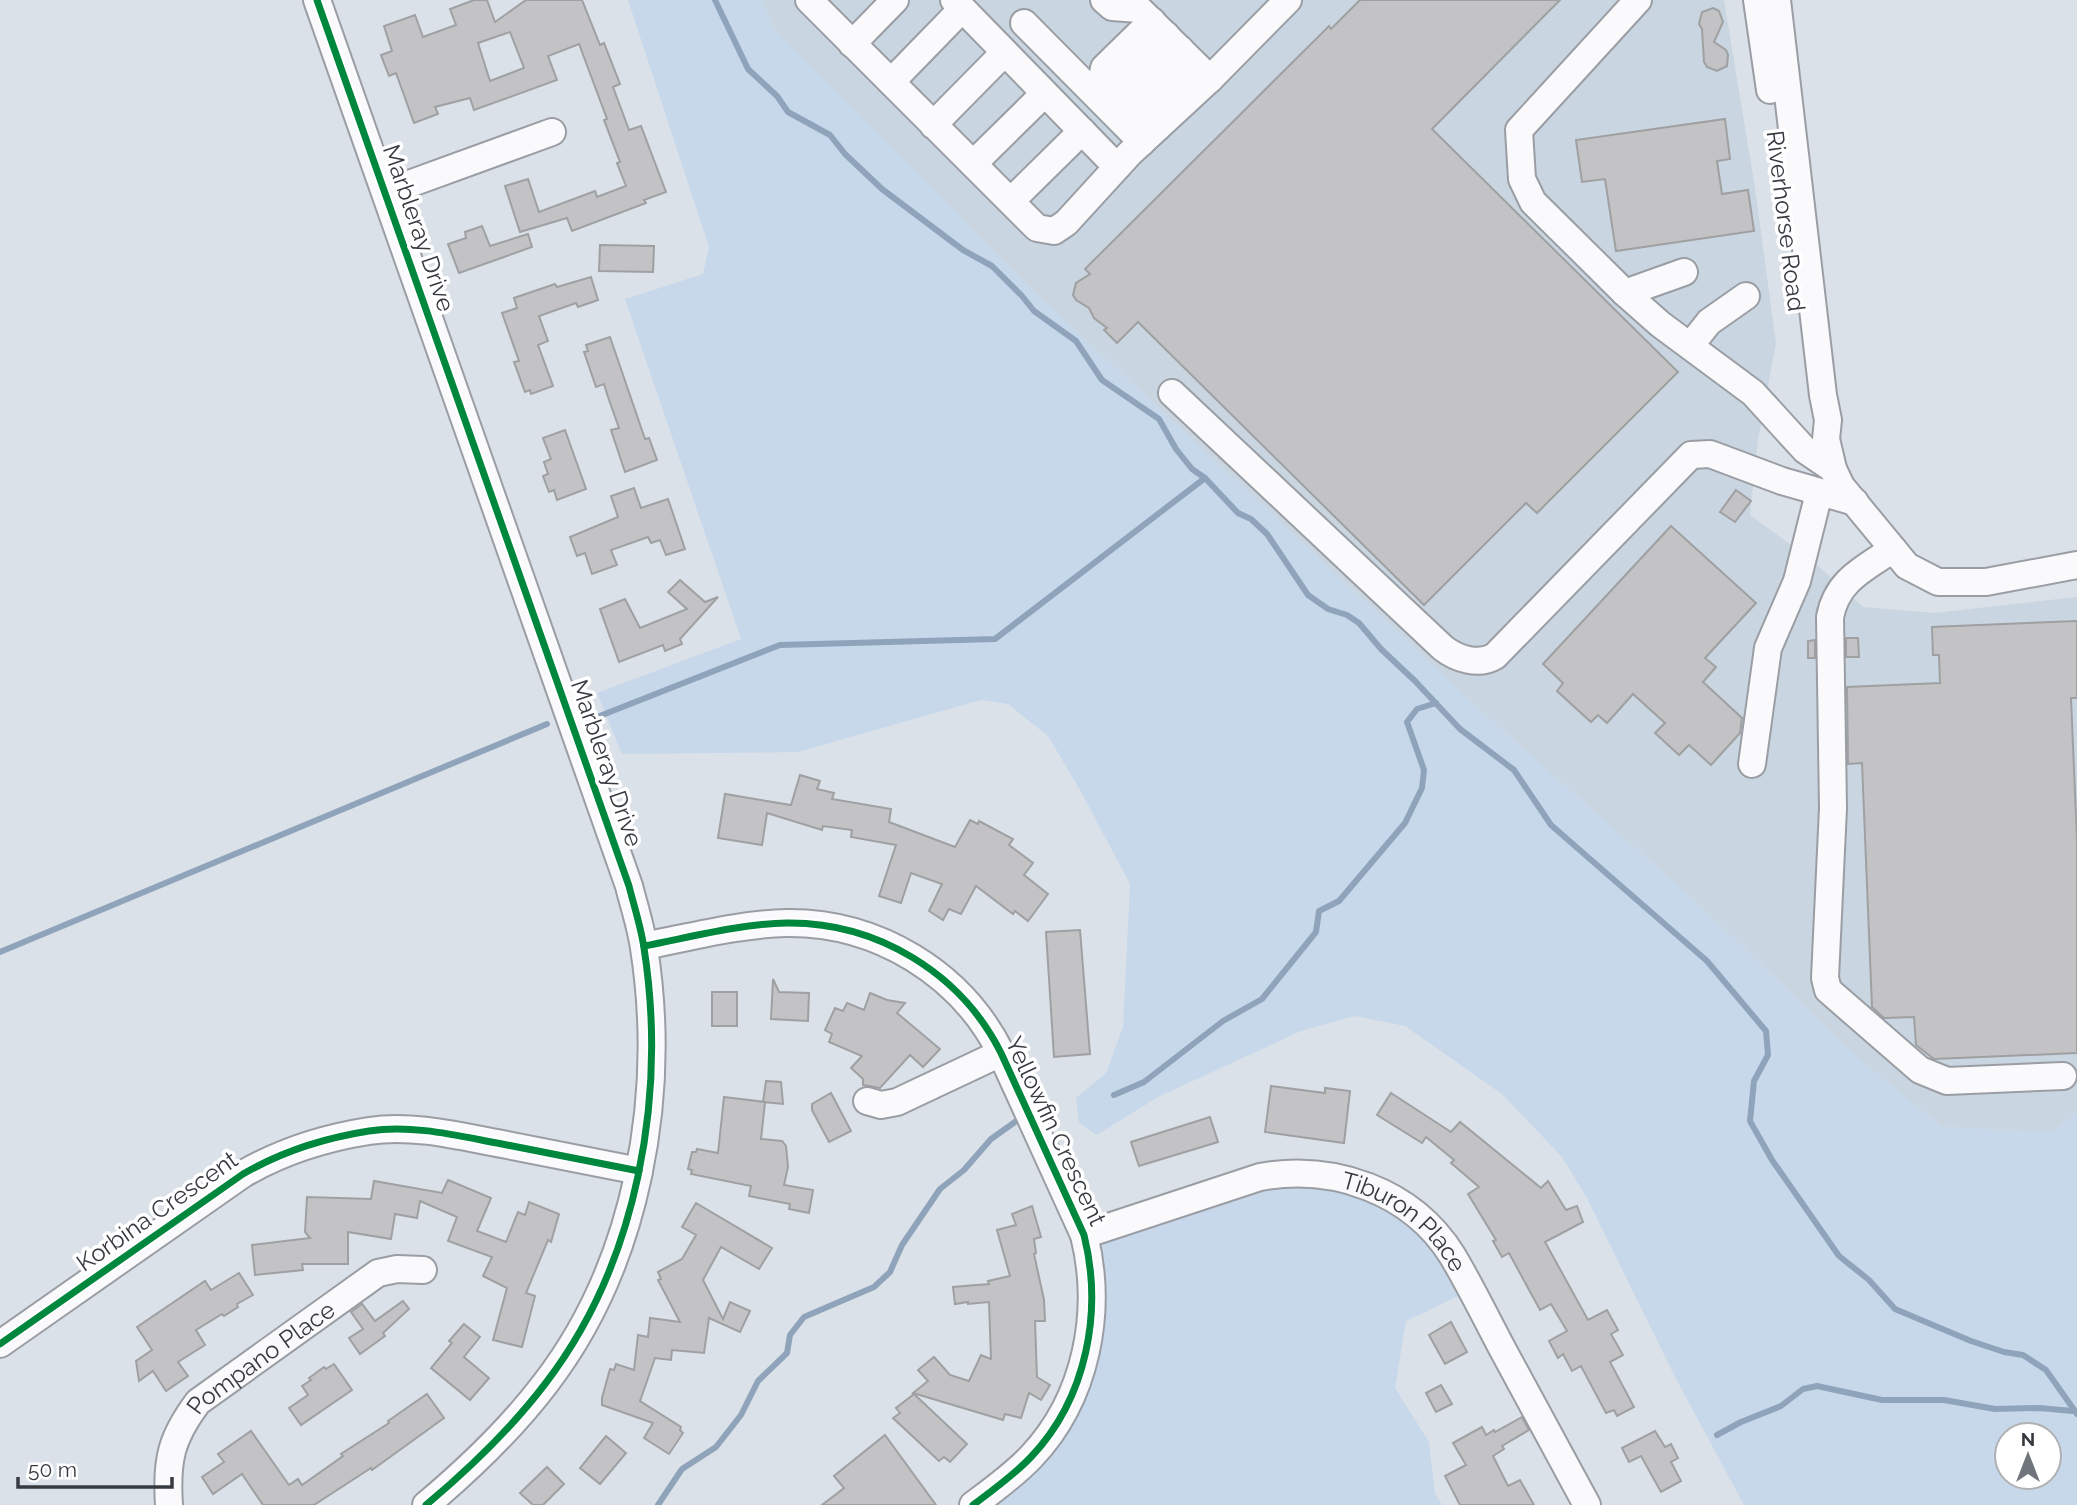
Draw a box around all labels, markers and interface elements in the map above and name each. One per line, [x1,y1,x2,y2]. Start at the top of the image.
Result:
street label: Riverhorse Road [1761,129,1811,313]
street label: Marbleray Drive [377,141,461,315]
street label: Marbleray Drive [565,676,649,850]
street label: Yellowfin Crescent [999,1032,1113,1230]
street label: Korbina Crescent [71,1145,243,1277]
street label: Tiburon Place [1339,1165,1473,1276]
street label: Pompano Place [180,1294,340,1419]
north arrow [1993,1421,2063,1491]
text: N [2021,1428,2035,1450]
scale bar [18,1446,172,1490]
text: 50 m [28,1457,77,1482]

